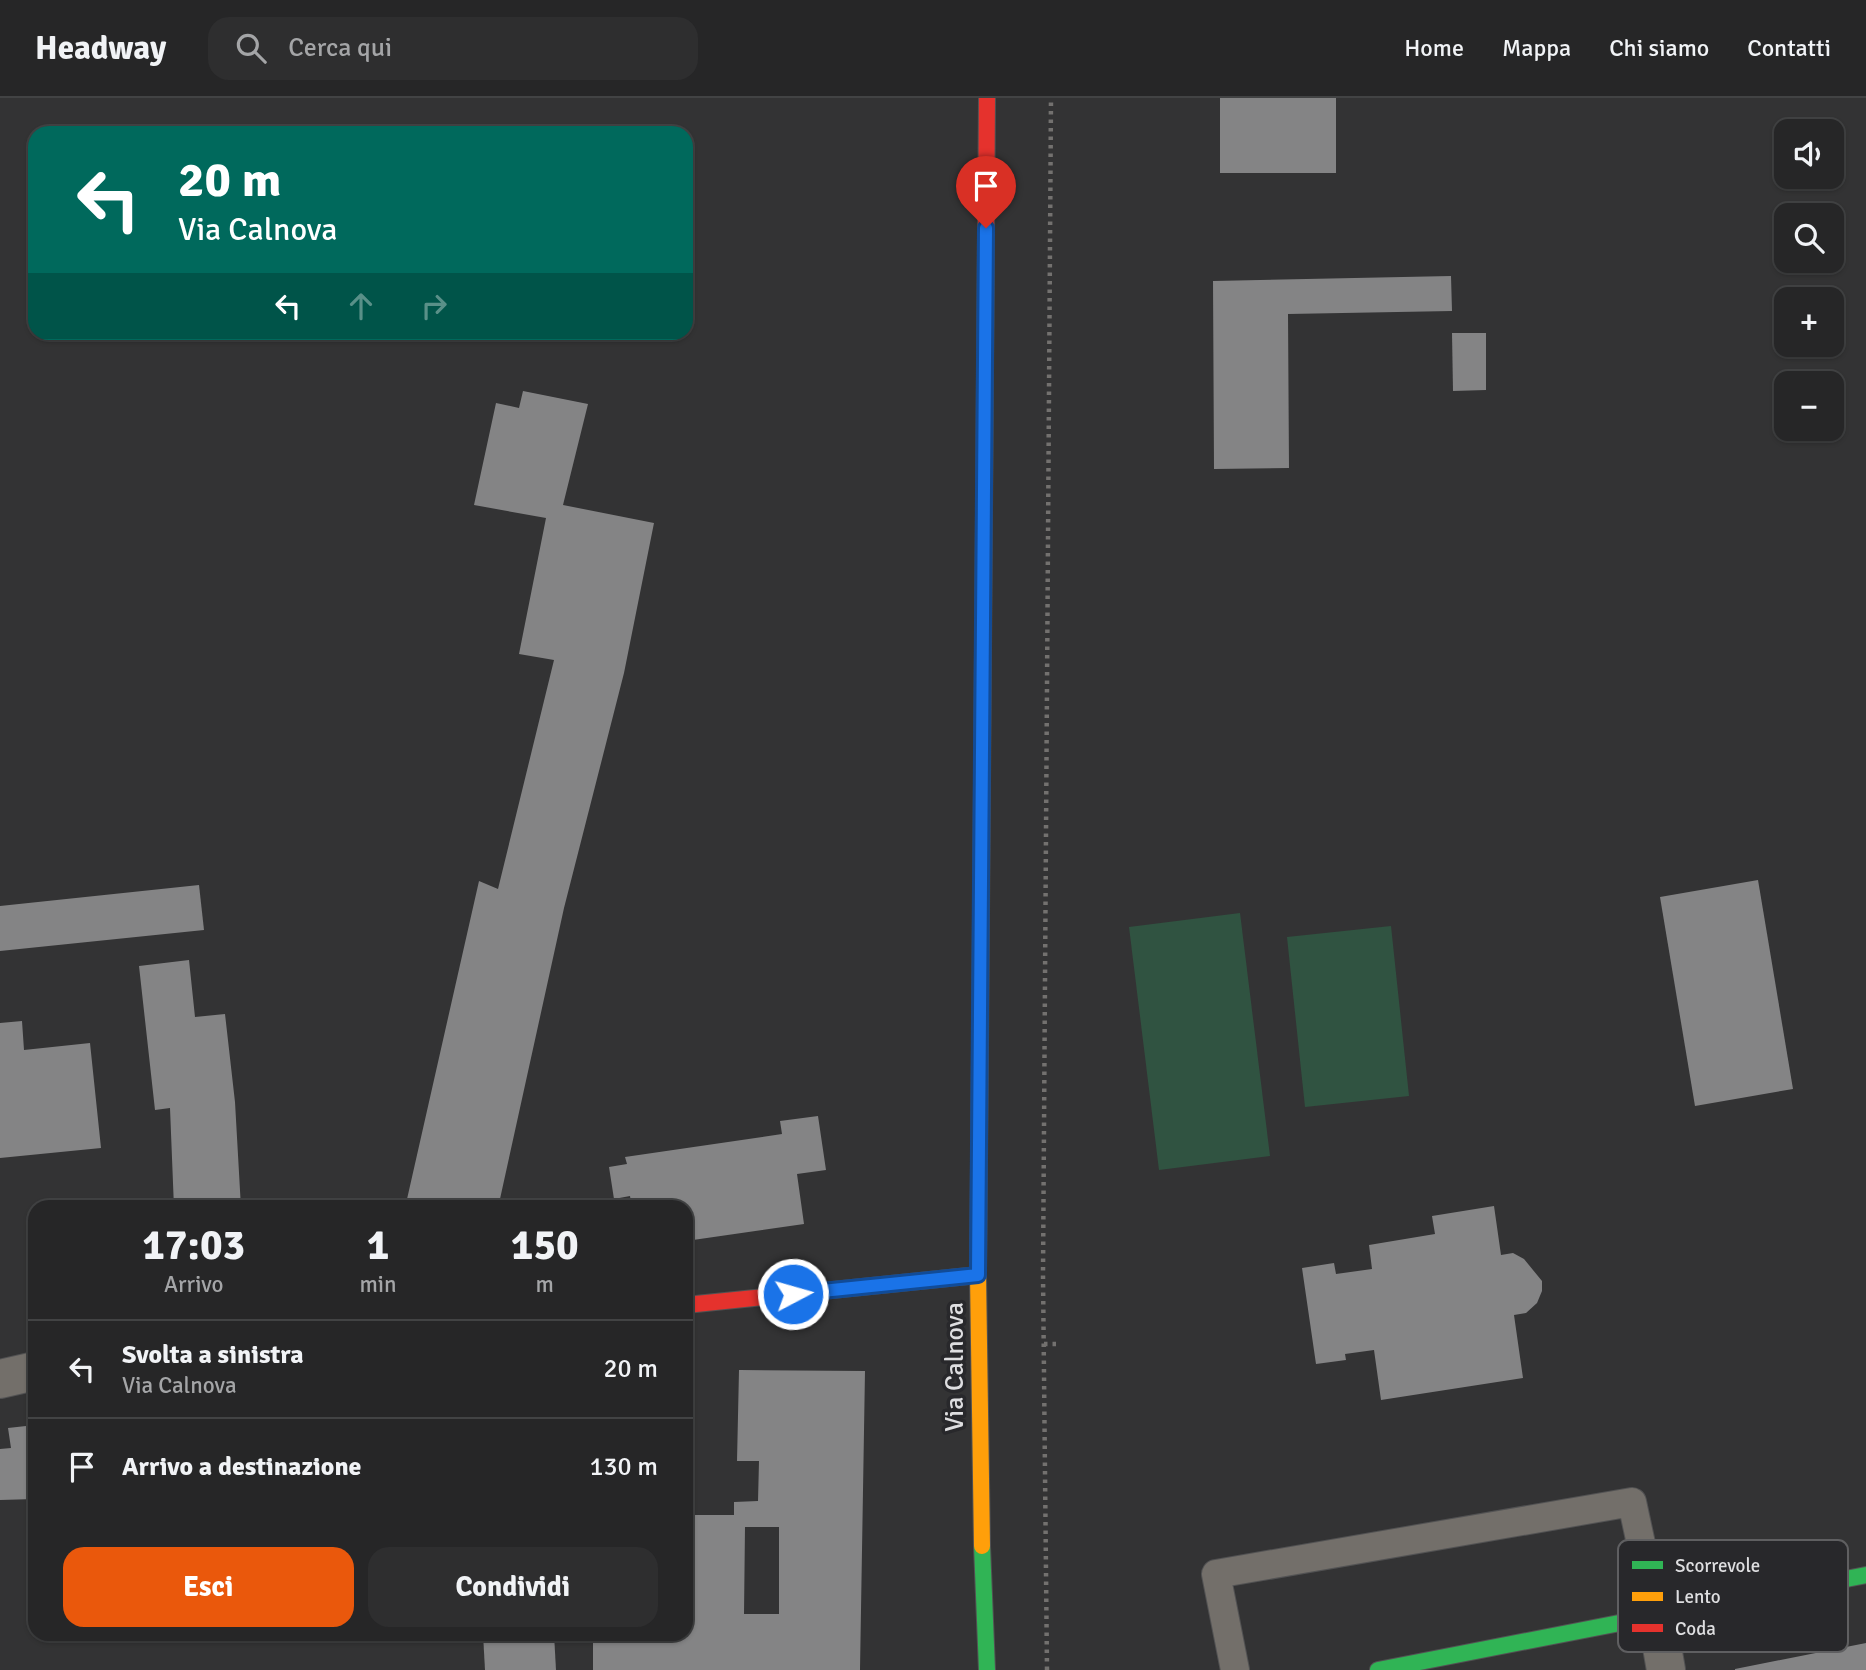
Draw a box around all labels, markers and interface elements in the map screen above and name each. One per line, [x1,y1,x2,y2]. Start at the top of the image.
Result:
search box [208,17,698,80]
text: Headway [35,28,166,69]
icon: search [232,29,270,67]
text: Cerca qui [288,32,392,64]
text: Home [1404,33,1464,63]
text: Mappa [1502,33,1571,63]
text: Chi siamo [1609,33,1709,63]
text: Contatti [1747,33,1831,63]
map controls [1774,119,1844,441]
button: sound [1774,119,1844,189]
text: 20 m [178,150,281,210]
icon: left [63,154,154,245]
pin [956,156,1016,228]
icon: arrive [967,167,1005,205]
button: search [1774,203,1844,273]
text: Via Calnova [178,210,338,249]
icon: left [269,287,307,325]
icon: ahead [342,287,380,325]
icon: right [415,287,453,325]
button: + [1774,287,1844,357]
button: − [1774,371,1844,441]
text: 17:03 [142,1220,245,1271]
text: 1 [367,1220,389,1271]
text: 150 [511,1220,579,1271]
position arrow [756,1257,830,1331]
text: Arrivo [164,1270,223,1299]
text: min [359,1270,397,1299]
text: m [536,1270,554,1299]
street label: Via Calnova [939,1302,971,1432]
text: Svolta a sinistra [122,1339,304,1371]
icon: left [63,1350,101,1388]
text: 20 m [603,1353,658,1385]
text: Via Calnova [122,1371,237,1400]
icon: arrive [63,1448,101,1486]
text: Arrivo a destinazione [122,1451,362,1483]
text: 130 m [589,1451,658,1483]
legend [1618,1540,1848,1652]
button: Esci [63,1547,354,1627]
button: Condividi [368,1547,658,1627]
text: Scorrevole [1675,1554,1760,1578]
text: Lento [1675,1585,1721,1609]
text: Coda [1675,1617,1716,1641]

